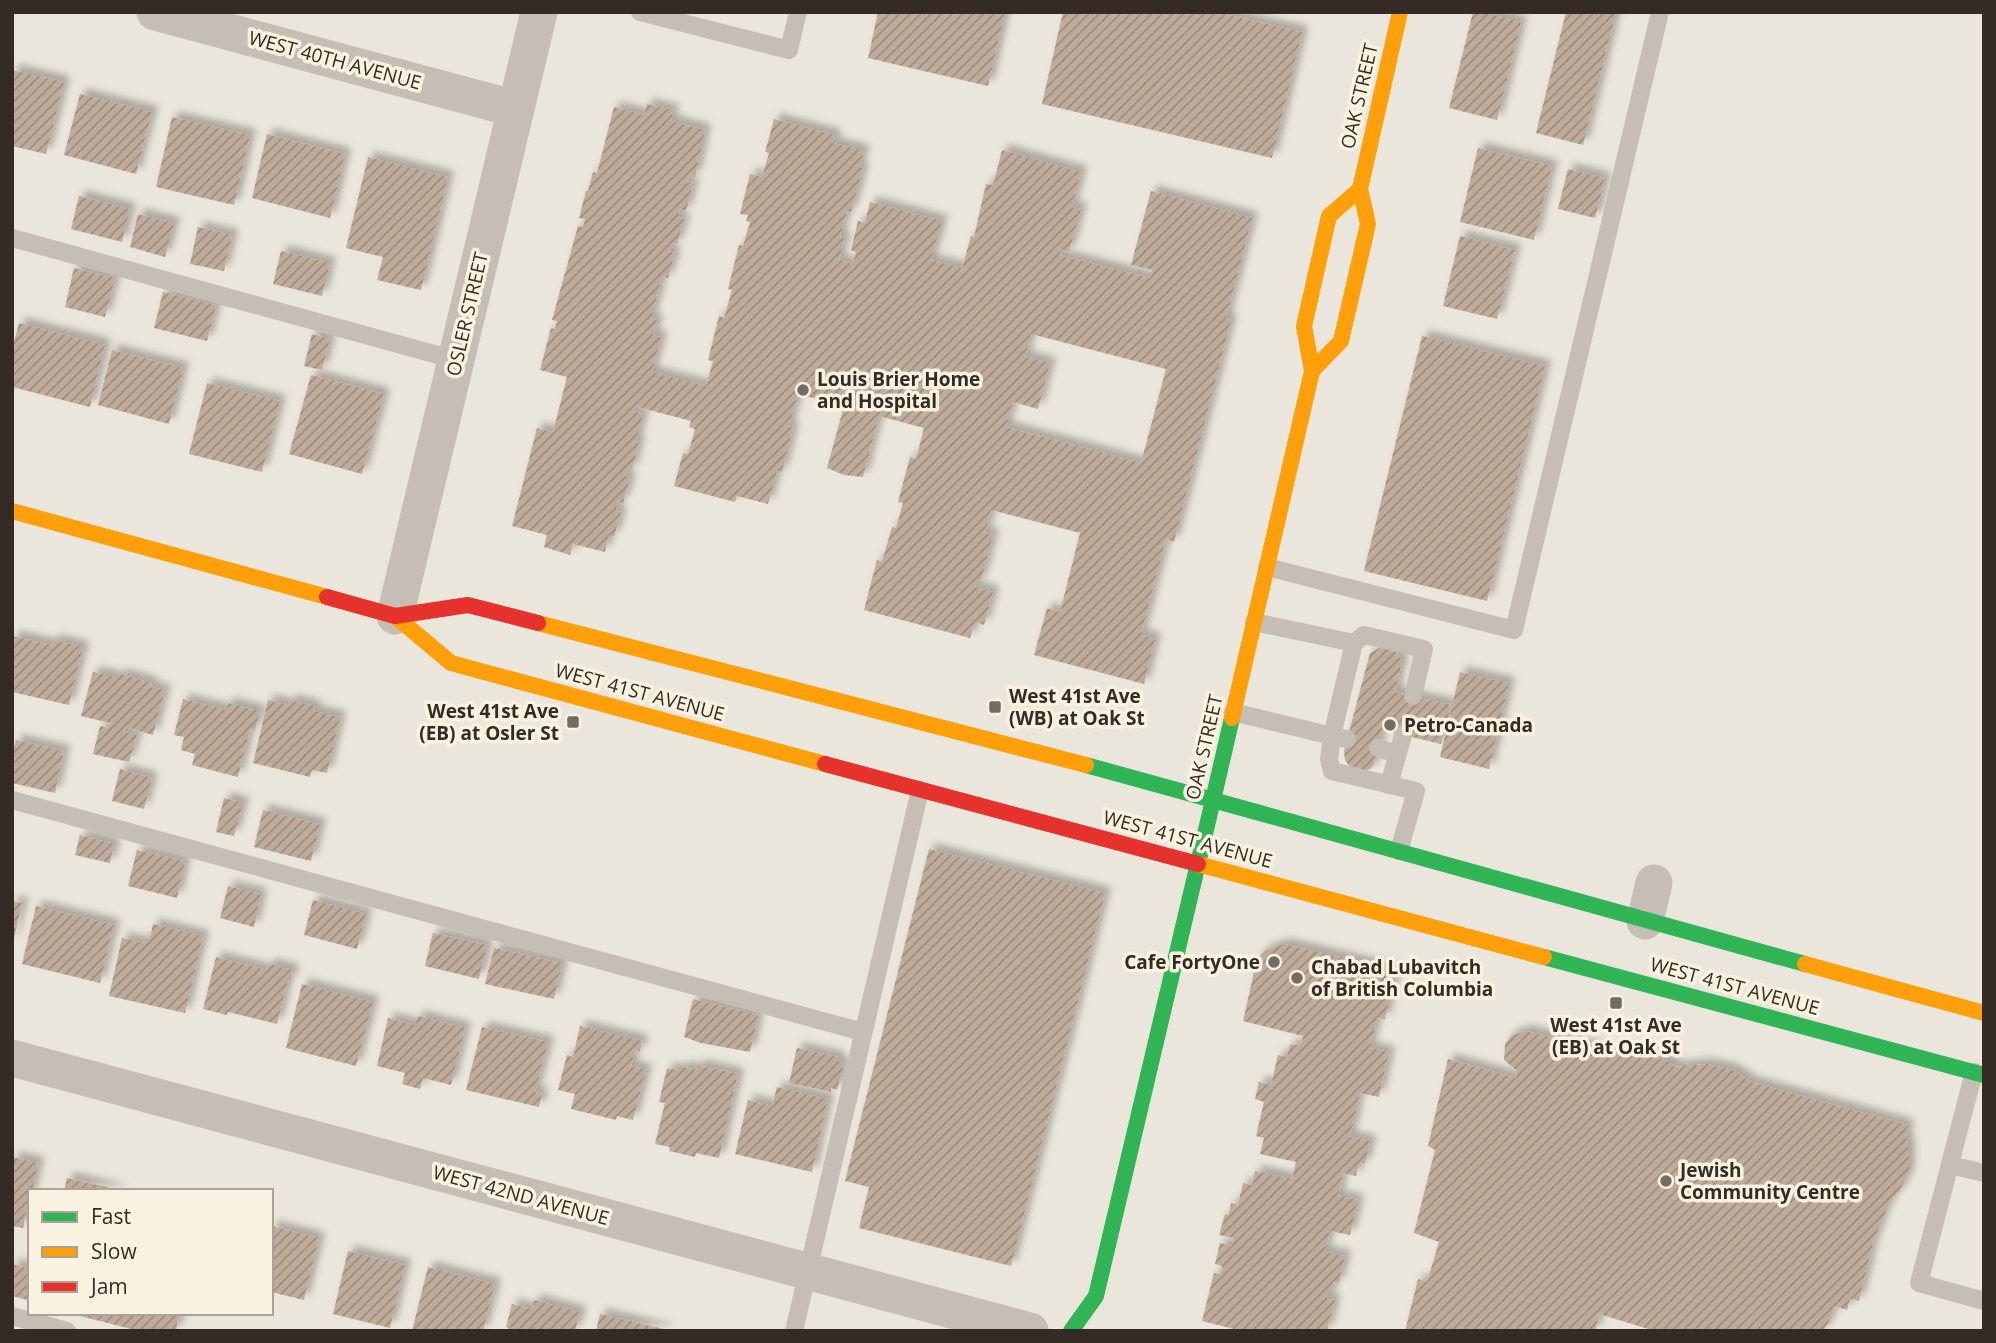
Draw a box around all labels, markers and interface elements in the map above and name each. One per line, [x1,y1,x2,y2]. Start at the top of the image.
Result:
street label: WEST 40TH AVENUE [246,24,424,96]
street label: OAK STREET [1334,40,1384,151]
street label: OSLER STREET [440,249,494,379]
place label: Louis Brier Home and Hospital [817,366,980,414]
marker: Louis Brier Home and Hospital [795,382,811,398]
street label: WEST 41ST AVENUE [553,657,727,727]
place label: West 41st Ave (WB) at Oak St [1009,683,1145,731]
street label: OAK STREET [1179,691,1229,802]
place label: West 41st Ave (EB) at Osler St [419,698,559,746]
marker: West 41st Ave (WB) at Oak St [987,699,1003,715]
place label: Petro-Canada [1404,712,1533,738]
marker: West 41st Ave (EB) at Osler St [565,714,581,730]
marker: Petro-Canada [1382,717,1398,733]
street label: WEST 41ST AVENUE [1101,804,1275,874]
place label: Cafe FortyOne [1124,949,1260,975]
street label: WEST 41ST AVENUE [1648,951,1822,1021]
marker: Cafe FortyOne [1266,954,1282,970]
place label: Chabad Lubavitch of British Columbia [1311,954,1493,1002]
marker: Chabad Lubavitch of British Columbia [1289,970,1305,986]
marker: West 41st Ave (EB) at Oak St [1608,995,1624,1011]
place label: West 41st Ave (EB) at Oak St [1550,1012,1682,1060]
place label: Jewish Community Centre [1678,1157,1860,1205]
street label: WEST 42ND AVENUE [430,1159,612,1231]
marker: Jewish Community Centre [1658,1173,1674,1189]
legend [28,1189,273,1315]
text: Fast [91,1202,131,1230]
text: Slow [91,1237,137,1265]
text: Jam [89,1272,128,1300]

